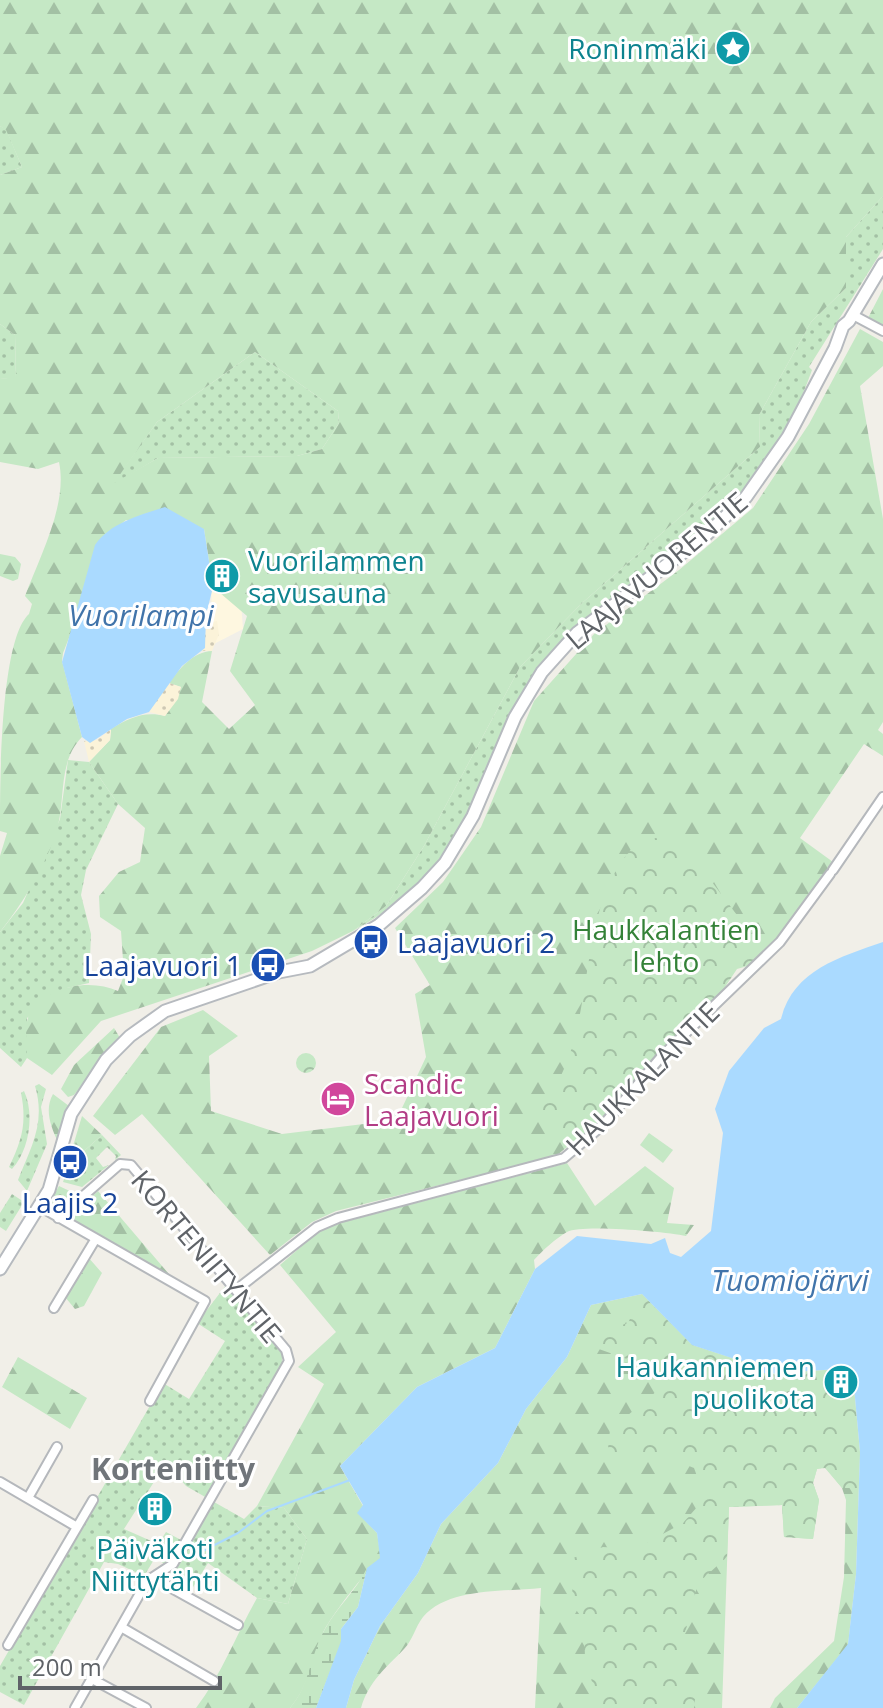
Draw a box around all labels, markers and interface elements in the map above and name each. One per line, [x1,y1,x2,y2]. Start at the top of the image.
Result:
place label: Roninmäki [568,29,707,67]
place icon: Roninmäki [714,29,752,67]
street label: LAAJAVUORENTIE [557,483,755,657]
place label: Vuorilammen savusauna [248,541,425,611]
building icon: Vuorilammen savusauna [203,557,241,595]
water label: Vuorilampi [68,594,214,635]
park label: Haukkalantien lehto [572,910,760,980]
bus stop icon: Laajavuori 2 [352,923,390,961]
place label: Laajavuori 2 [397,923,555,961]
place label: Laajavuori 1 [84,946,242,984]
bus stop icon: Laajavuori 1 [249,946,287,984]
street label: HAUKKALANTIE [557,993,727,1163]
place label: Scandic Laajavuori [364,1064,499,1134]
hotel icon: Scandic Laajavuori [319,1080,357,1118]
bus stop icon: Laajis 2 [51,1143,89,1181]
street label: KORTENIITYNTIE [123,1161,291,1351]
place label: Laajis 2 [22,1183,118,1221]
water label: Tuomiojärvi [711,1259,869,1300]
place label: Haukanniemen puolikota [615,1347,815,1417]
building icon: Haukanniemen puolikota [822,1363,860,1401]
district label: Korteniitty [91,1448,256,1489]
building icon: Päiväkoti Niittytähti [136,1490,174,1528]
place label: Päiväkoti Niittytähti [91,1529,219,1599]
scale bar [20,1640,220,1690]
text: 200 m [32,1650,102,1683]

